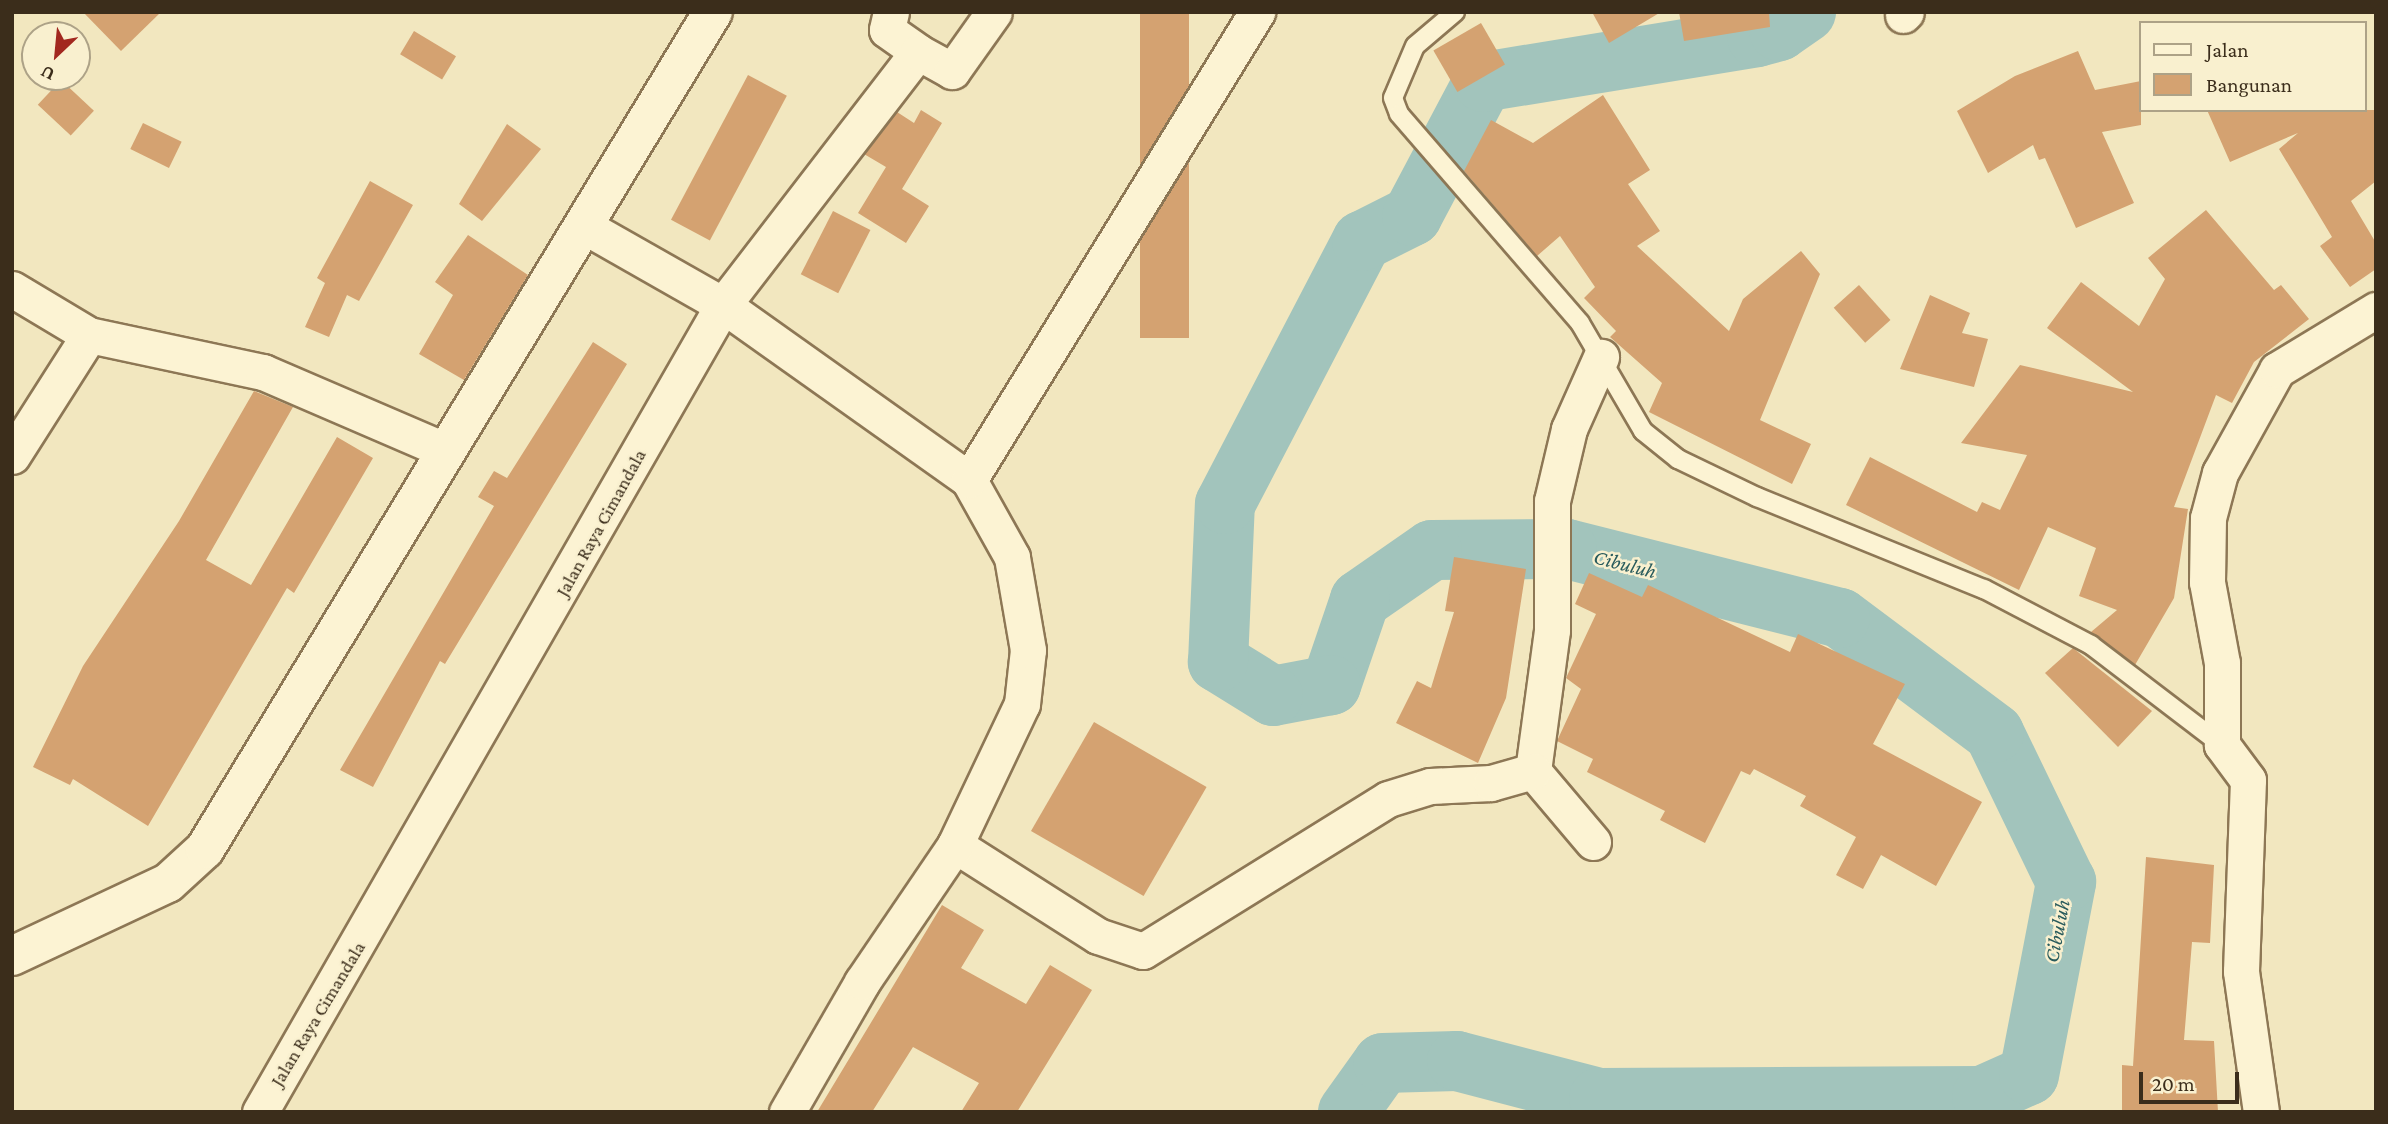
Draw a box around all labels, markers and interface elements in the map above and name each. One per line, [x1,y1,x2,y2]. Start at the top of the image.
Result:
north arrow [21,21,91,91]
legend [2140,21,2367,112]
text: Jalan [2206,38,2248,62]
text: U [37,61,58,86]
text: Bangunan [2206,73,2292,97]
street label: Jalan Raya Cimandala [551,445,651,601]
water label: Cibuluh [1591,544,1659,584]
water label: Cibuluh [2039,897,2075,965]
street label: Jalan Raya Cimandala [266,937,370,1091]
scale bar [2143,1058,2243,1102]
text: 20 m [2152,1072,2195,1096]

